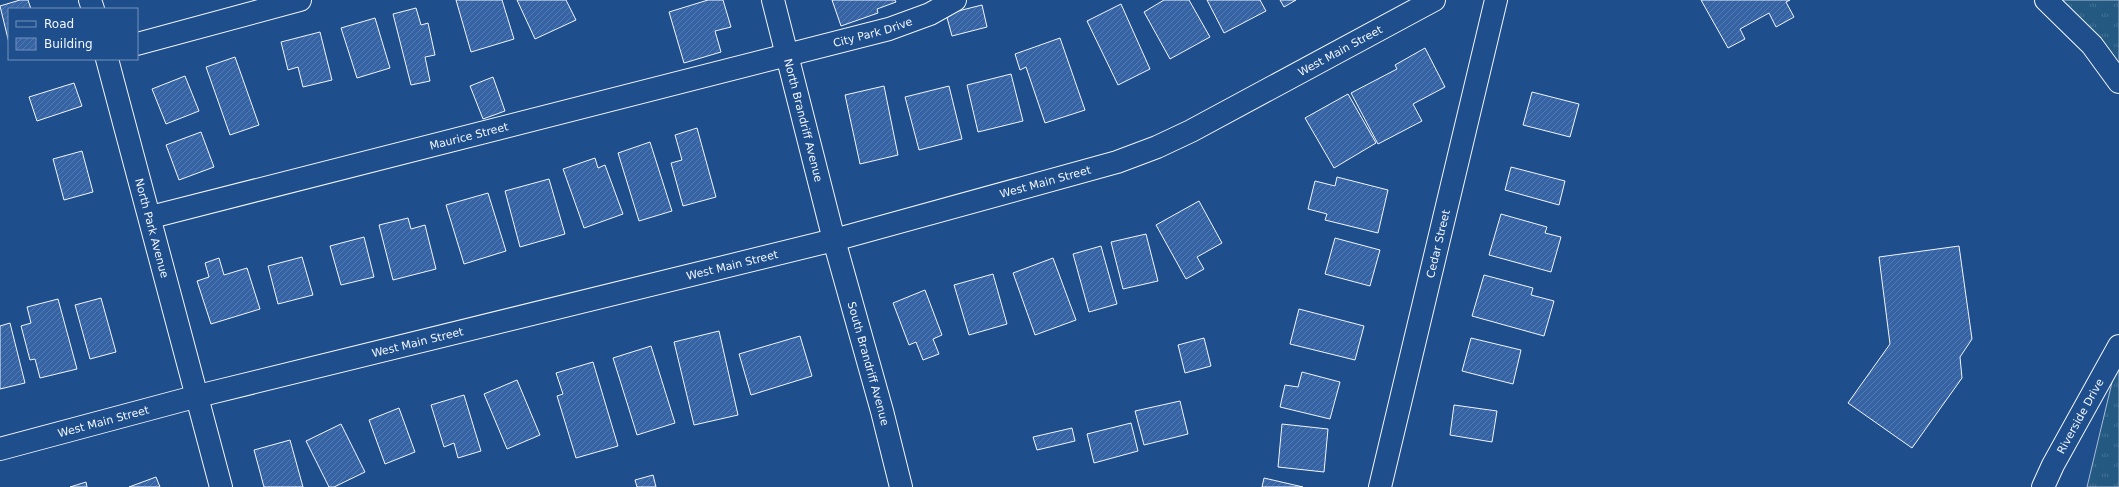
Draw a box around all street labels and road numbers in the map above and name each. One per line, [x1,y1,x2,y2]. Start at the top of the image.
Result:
street label: City Park Drive [832,14,914,49]
street label: West Main Street [1296,22,1385,79]
street label: North Brandriff Avenue [782,57,826,183]
street label: Maurice Street [428,120,510,152]
street label: West Main Street [998,163,1093,200]
street label: North Park Avenue [133,177,172,280]
street label: Cedar Street [1424,208,1452,279]
street label: West Main Street [685,247,780,282]
street label: South Brandriff Avenue [845,300,892,427]
street label: West Main Street [370,325,465,360]
street label: Riverside Drive [2054,376,2106,456]
street label: West Main Street [56,403,151,440]

